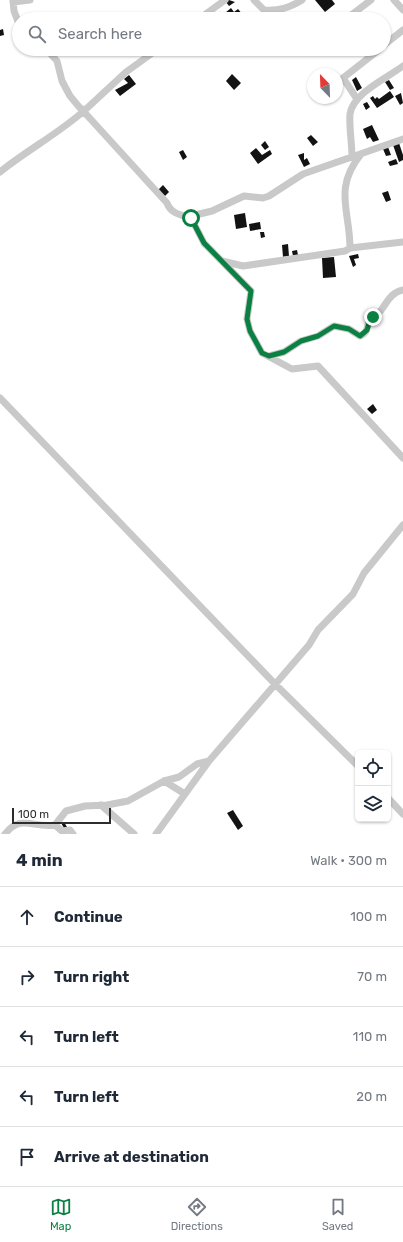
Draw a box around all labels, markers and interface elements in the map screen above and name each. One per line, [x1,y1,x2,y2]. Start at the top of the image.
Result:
search box [12,12,391,56]
icon: search [26,23,48,45]
text: Search here [58,25,142,43]
north arrow [307,68,343,104]
route start [182,209,200,227]
route end [364,308,382,326]
map controls [355,750,391,822]
button: locate [355,750,391,786]
button: layers [355,786,391,822]
scale bar [12,806,111,825]
text: 100 m [18,808,49,821]
text: 4 min [16,850,63,870]
text: Walk · 300 m [310,853,387,868]
icon: ahead [16,906,38,928]
text: Continue [54,908,123,926]
text: 100 m [350,909,387,924]
icon: right [16,966,38,988]
text: Turn right [54,968,129,986]
text: 70 m [357,969,387,984]
icon: left [16,1026,38,1048]
text: Turn left [54,1028,119,1046]
text: 110 m [353,1029,387,1044]
icon: left [16,1086,38,1108]
text: Turn left [54,1088,119,1106]
text: 20 m [356,1089,387,1104]
icon: arrive [16,1146,38,1168]
text: Arrive at destination [54,1148,209,1166]
tab: Map [50,1196,72,1233]
tab: Directions [171,1196,223,1233]
tab: Saved [322,1196,353,1233]

